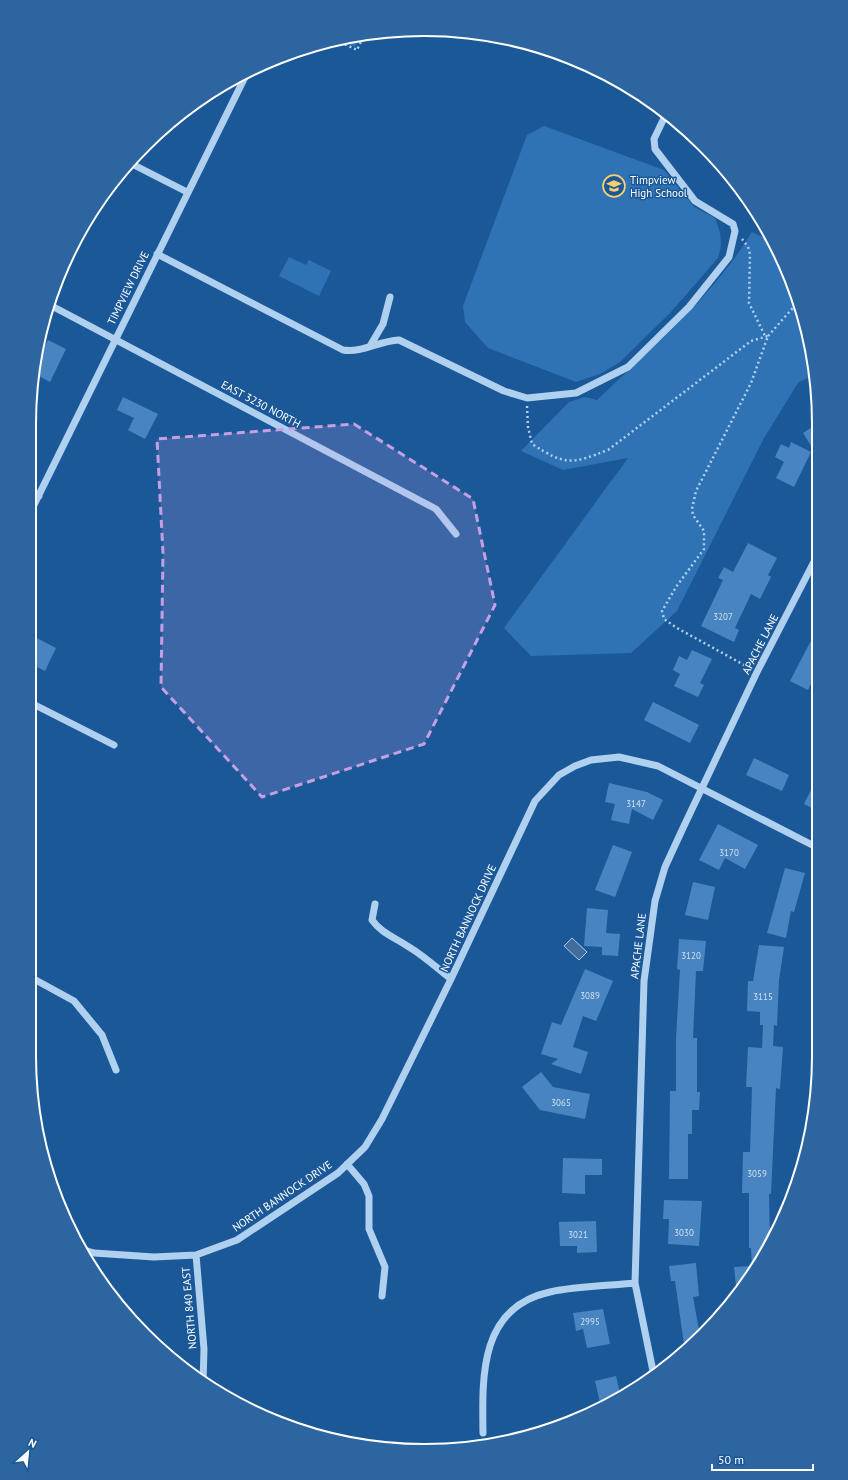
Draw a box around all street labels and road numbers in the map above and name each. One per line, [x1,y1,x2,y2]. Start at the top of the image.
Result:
street label: TIMPVIEW DRIVE [104,249,152,327]
street label: EAST 3230 NORTH [219,377,303,431]
street label: APACHE LANE [739,611,781,677]
street label: NORTH BANNOCK DRIVE [437,862,499,974]
street label: APACHE LANE [627,912,649,980]
street label: NORTH BANNOCK DRIVE [230,1157,335,1235]
street label: NORTH 840 EAST [178,1266,200,1350]

